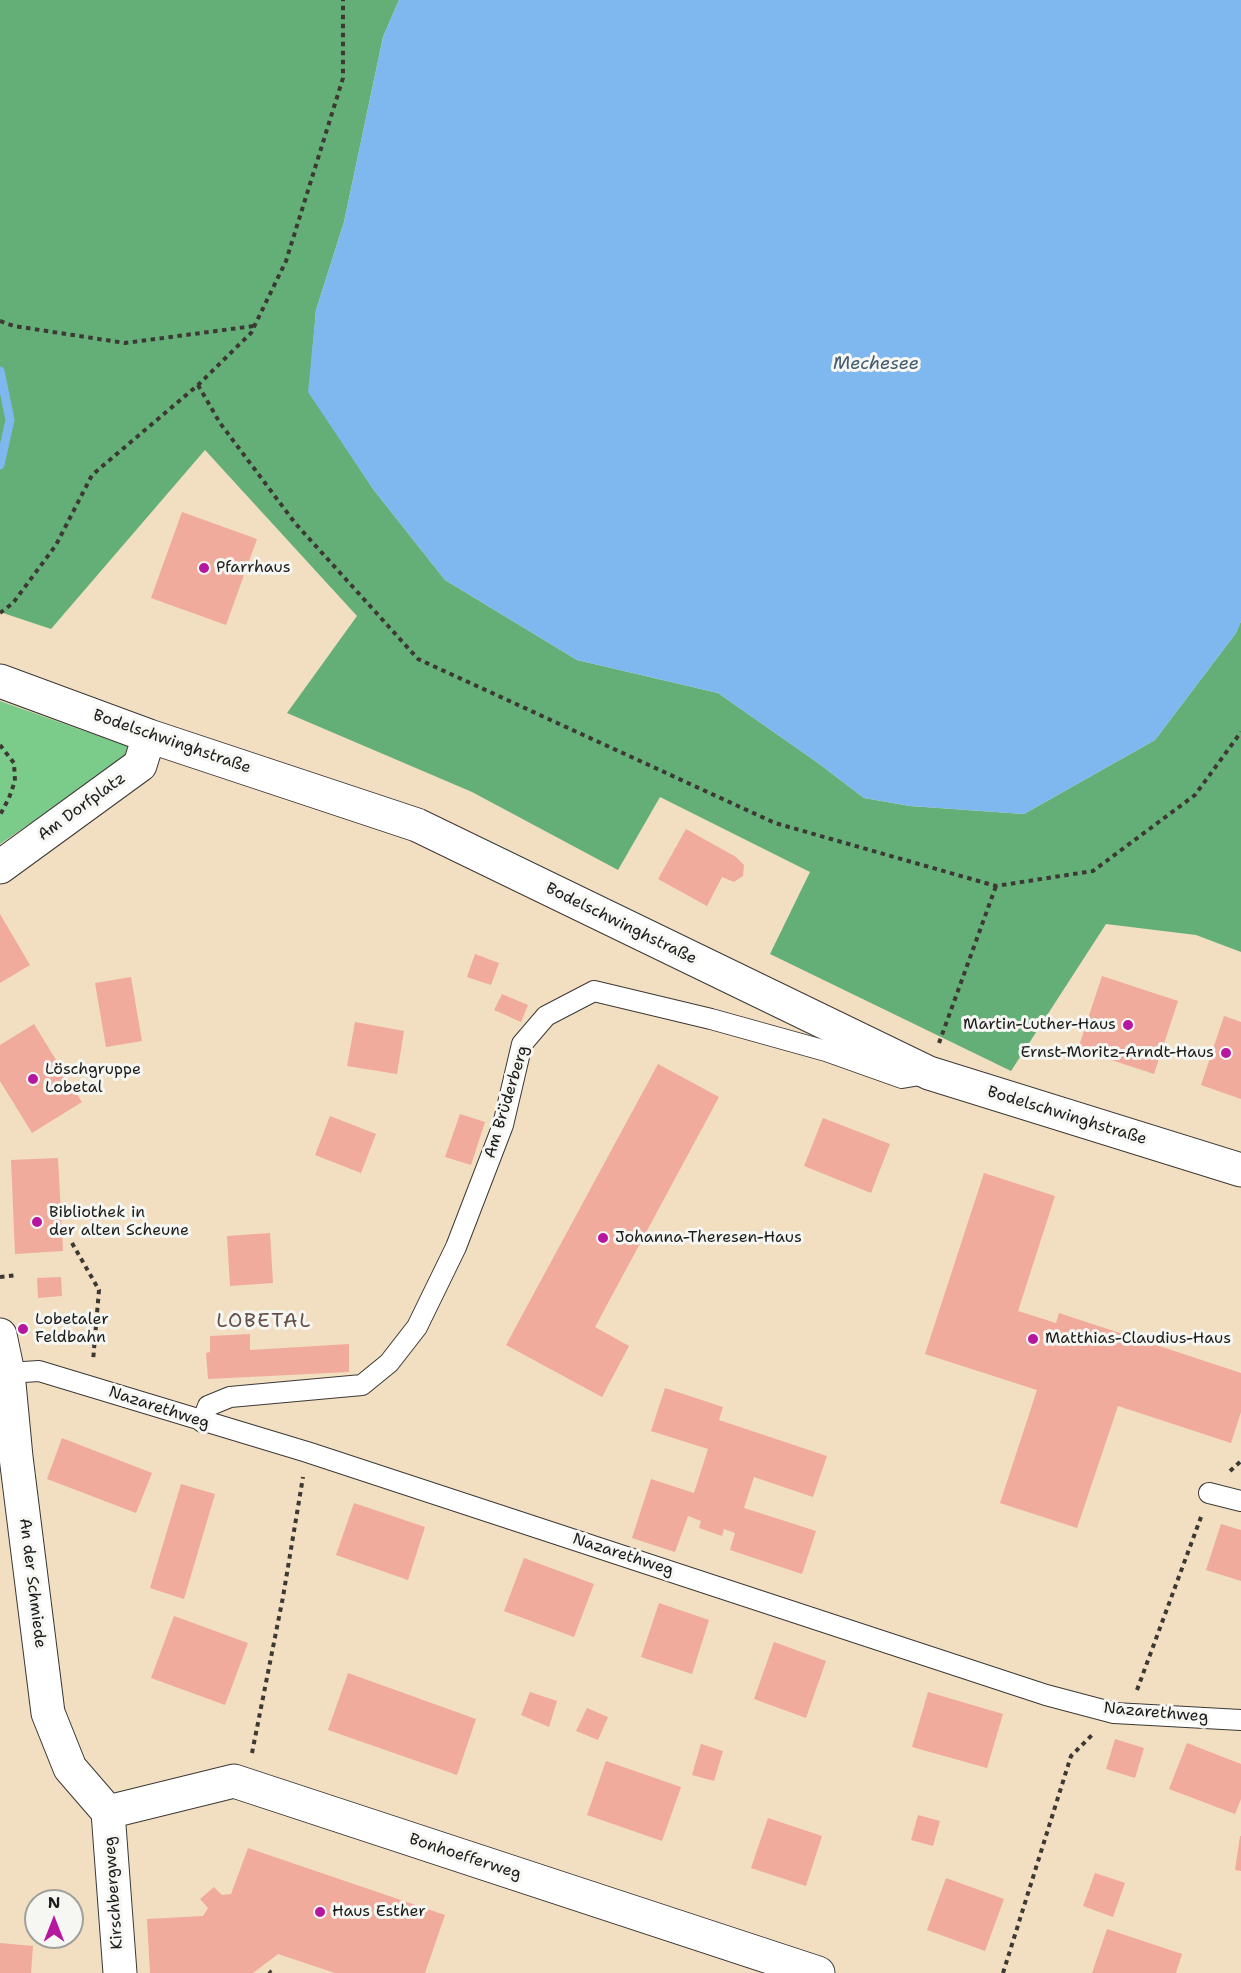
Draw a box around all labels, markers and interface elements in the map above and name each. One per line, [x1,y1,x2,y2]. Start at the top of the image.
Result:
water label: Mechesee [833,353,919,375]
place label: Pfarrhaus [216,558,291,578]
marker: Pfarrhaus [197,561,211,575]
street label: Bodelschwinghstraße [91,706,253,778]
street label: Am Dorfplatz [34,769,130,845]
street label: Bodelschwinghstraße [542,879,700,969]
place label: Martin-Luther-Haus [963,1015,1116,1035]
marker: Martin-Luther-Haus [1121,1018,1135,1032]
street label: Am Brüderberg [481,1043,533,1161]
place label: Ernst-Moritz-Arndt-Haus [1021,1043,1214,1063]
marker: Ernst-Moritz-Arndt-Haus [1219,1046,1233,1060]
place label: Löschgruppe Lobetal [45,1060,141,1098]
marker: Löschgruppe Lobetal [26,1072,40,1086]
street label: Bodelschwinghstraße [985,1083,1149,1149]
place label: Bibliothek in der alten Scheune [49,1203,189,1241]
marker: Bibliothek in der alten Scheune [30,1215,44,1229]
place label: Johanna-Theresen-Haus [615,1228,802,1248]
marker: Johanna-Theresen-Haus [596,1231,610,1245]
place label: Lobetaler Feldbahn [35,1310,109,1348]
district label: LOBETAL [216,1310,312,1334]
marker: Lobetaler Feldbahn [16,1322,30,1336]
place label: Matthias-Claudius-Haus [1045,1329,1231,1349]
marker: Matthias-Claudius-Haus [1026,1332,1040,1346]
street label: Nazarethweg [106,1383,212,1433]
street label: An der Schmiede [15,1517,49,1649]
street label: Nazarethweg [570,1530,676,1580]
street label: Nazarethweg [1103,1699,1209,1727]
street label: Bonhoefferweg [406,1830,524,1884]
street label: Kirschbergweg [100,1836,128,1950]
north arrow [24,1889,84,1949]
text: N [48,1892,60,1913]
place label: Haus Esther [332,1902,426,1922]
marker: Haus Esther [313,1905,327,1919]

